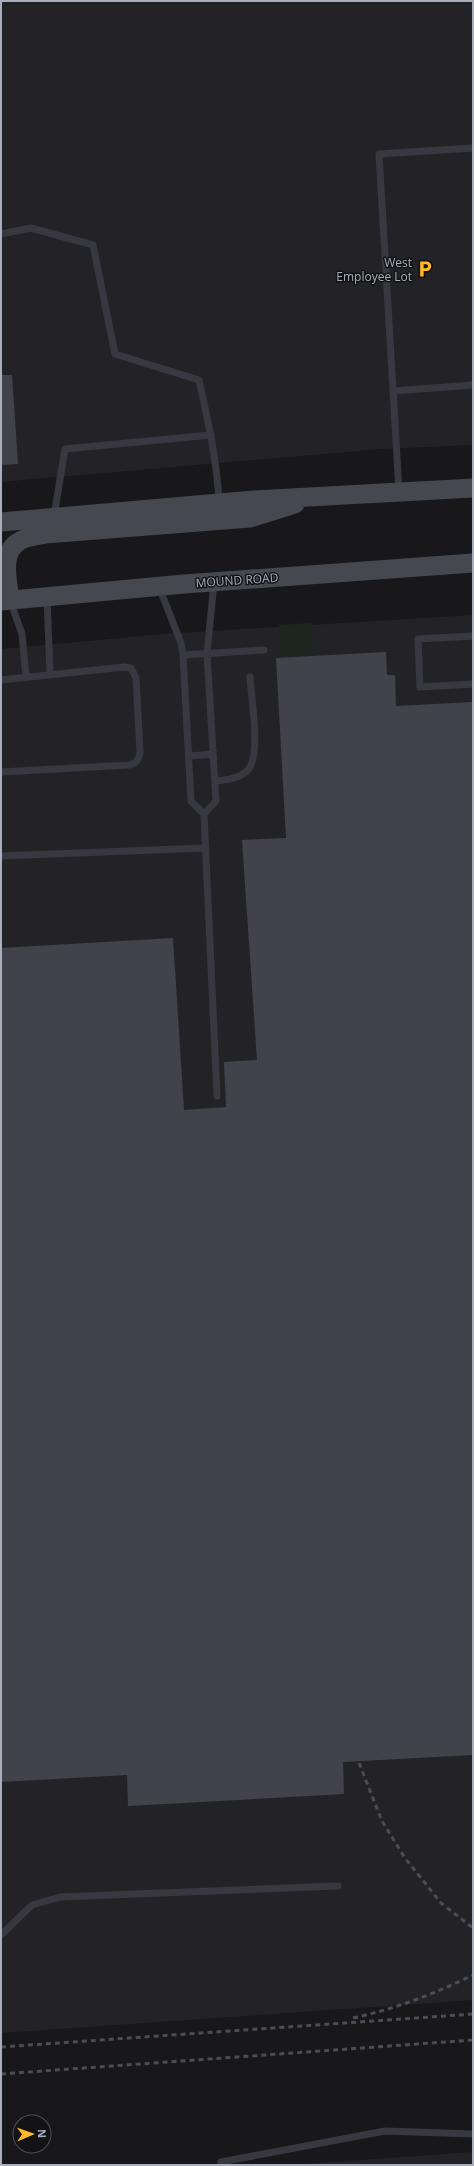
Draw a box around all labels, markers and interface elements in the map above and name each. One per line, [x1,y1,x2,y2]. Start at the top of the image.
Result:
place label: West Employee Lot [336,254,412,285]
parking icon: West Employee Lot [415,259,435,279]
street label: MOUND ROAD [195,569,279,591]
north arrow [12,2114,52,2154]
text: N [35,2129,50,2138]

